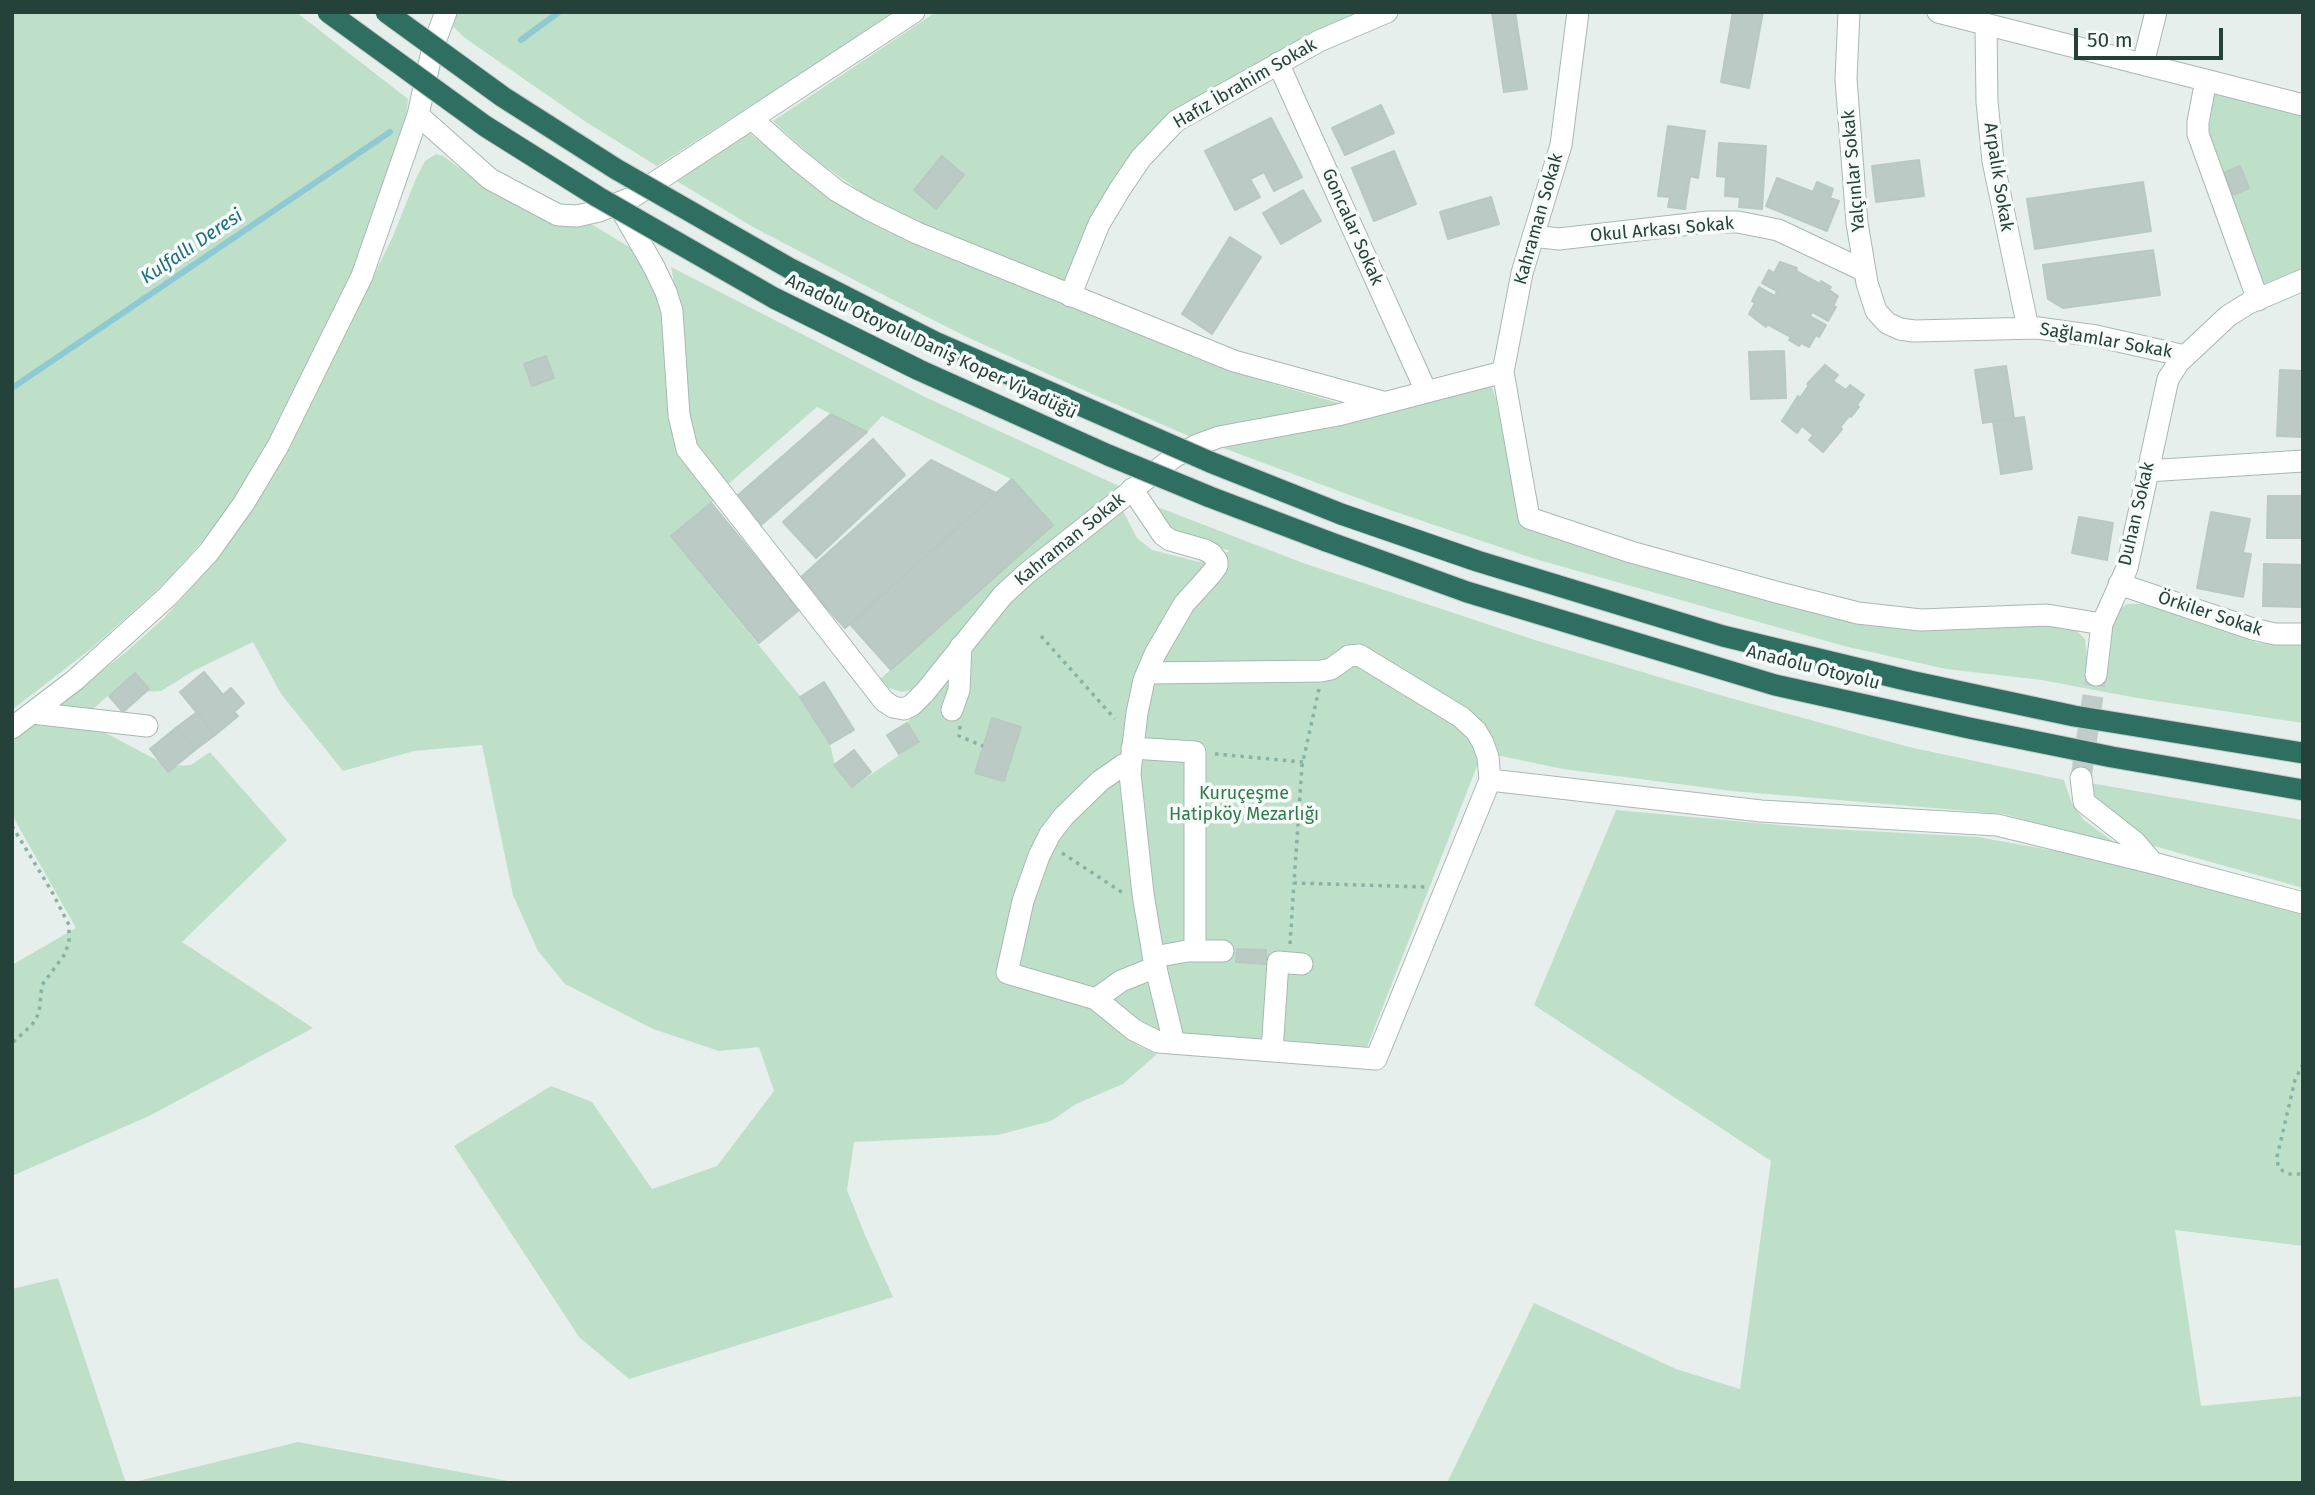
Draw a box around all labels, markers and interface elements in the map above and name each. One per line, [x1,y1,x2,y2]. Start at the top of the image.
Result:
scale bar [2077,14,2226,58]
text: 50 m [2087,27,2133,53]
street label: Hafız İbrahim Sokak [1169,34,1321,134]
street label: Yalçınlar Sokak [1838,109,1870,233]
street label: Arpalık Sokak [1979,121,2017,233]
street label: Kahraman Sokak [1510,151,1568,287]
street label: Goncalar Sokak [1317,165,1387,289]
water label: Kulfallı Deresi [137,205,247,289]
street label: Okul Arkası Sokak [1589,213,1735,247]
street label: Anadolu Otoyolu Daniş Koper Viyadüğü [782,270,1080,424]
street label: Sağlamlar Sokak [2038,319,2174,363]
street label: Duhan Sokak [2115,460,2159,568]
street label: Kahraman Sokak [1010,489,1130,591]
street label: Örkiler Sokak [2155,587,2265,641]
street label: Anadolu Otoyolu [1744,641,1882,695]
park label: Kuruçeşme Hatipköy Mezarlığı [1169,783,1319,826]

